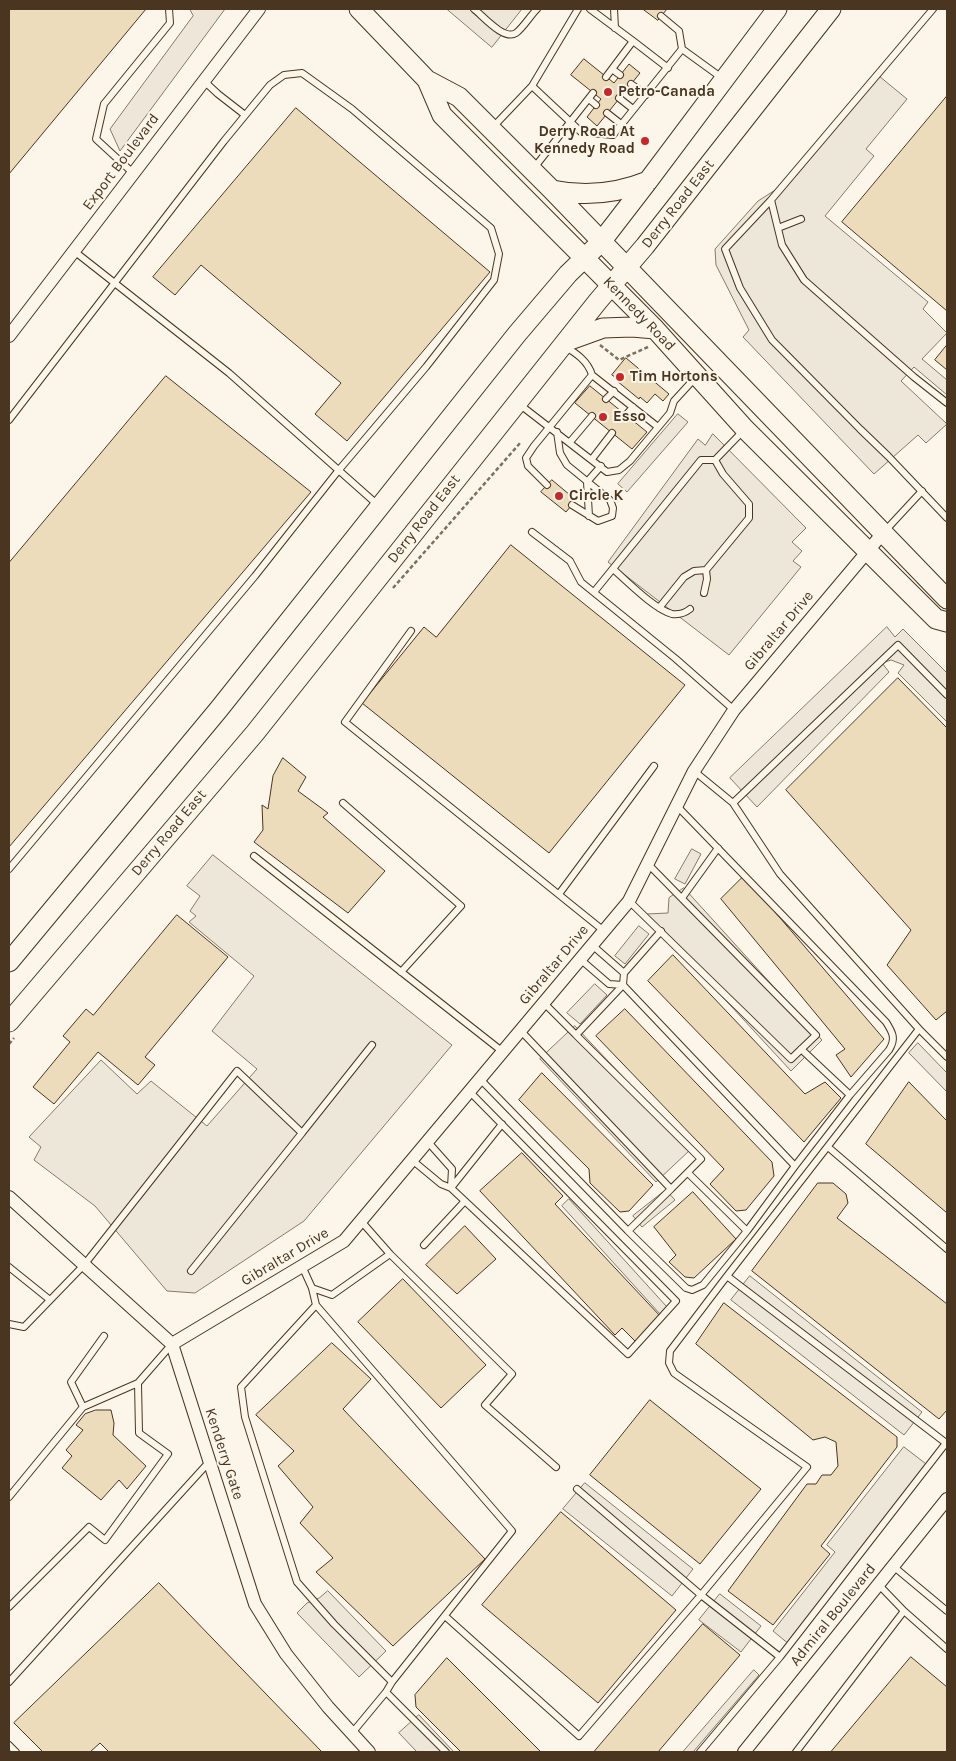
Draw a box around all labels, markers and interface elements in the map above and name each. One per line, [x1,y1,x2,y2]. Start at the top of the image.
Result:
place label: Petro-Canada [618,83,715,101]
marker: Petro-Canada [602,86,614,98]
street label: Export Boulevard [79,110,163,214]
place label: Derry Road At Kennedy Road [534,123,635,158]
marker: Derry Road At Kennedy Road [639,135,651,147]
street label: Derry Road East [638,156,718,252]
street label: Kennedy Road [599,273,679,355]
place label: Tim Hortons [630,368,718,386]
marker: Tim Hortons [614,371,626,383]
place label: Esso [613,408,646,426]
marker: Esso [597,411,609,423]
street label: Derry Road East [384,471,464,567]
place label: Circle K [569,487,623,505]
marker: Circle K [553,490,565,502]
street label: Gibraltar Drive [740,587,818,675]
street label: Derry Road East [128,786,210,880]
street label: Gibraltar Drive [515,921,593,1009]
street label: Gibraltar Drive [238,1224,332,1290]
street label: Kenderry Gate [201,1406,247,1502]
street label: Admiral Boulevard [786,1560,880,1670]

